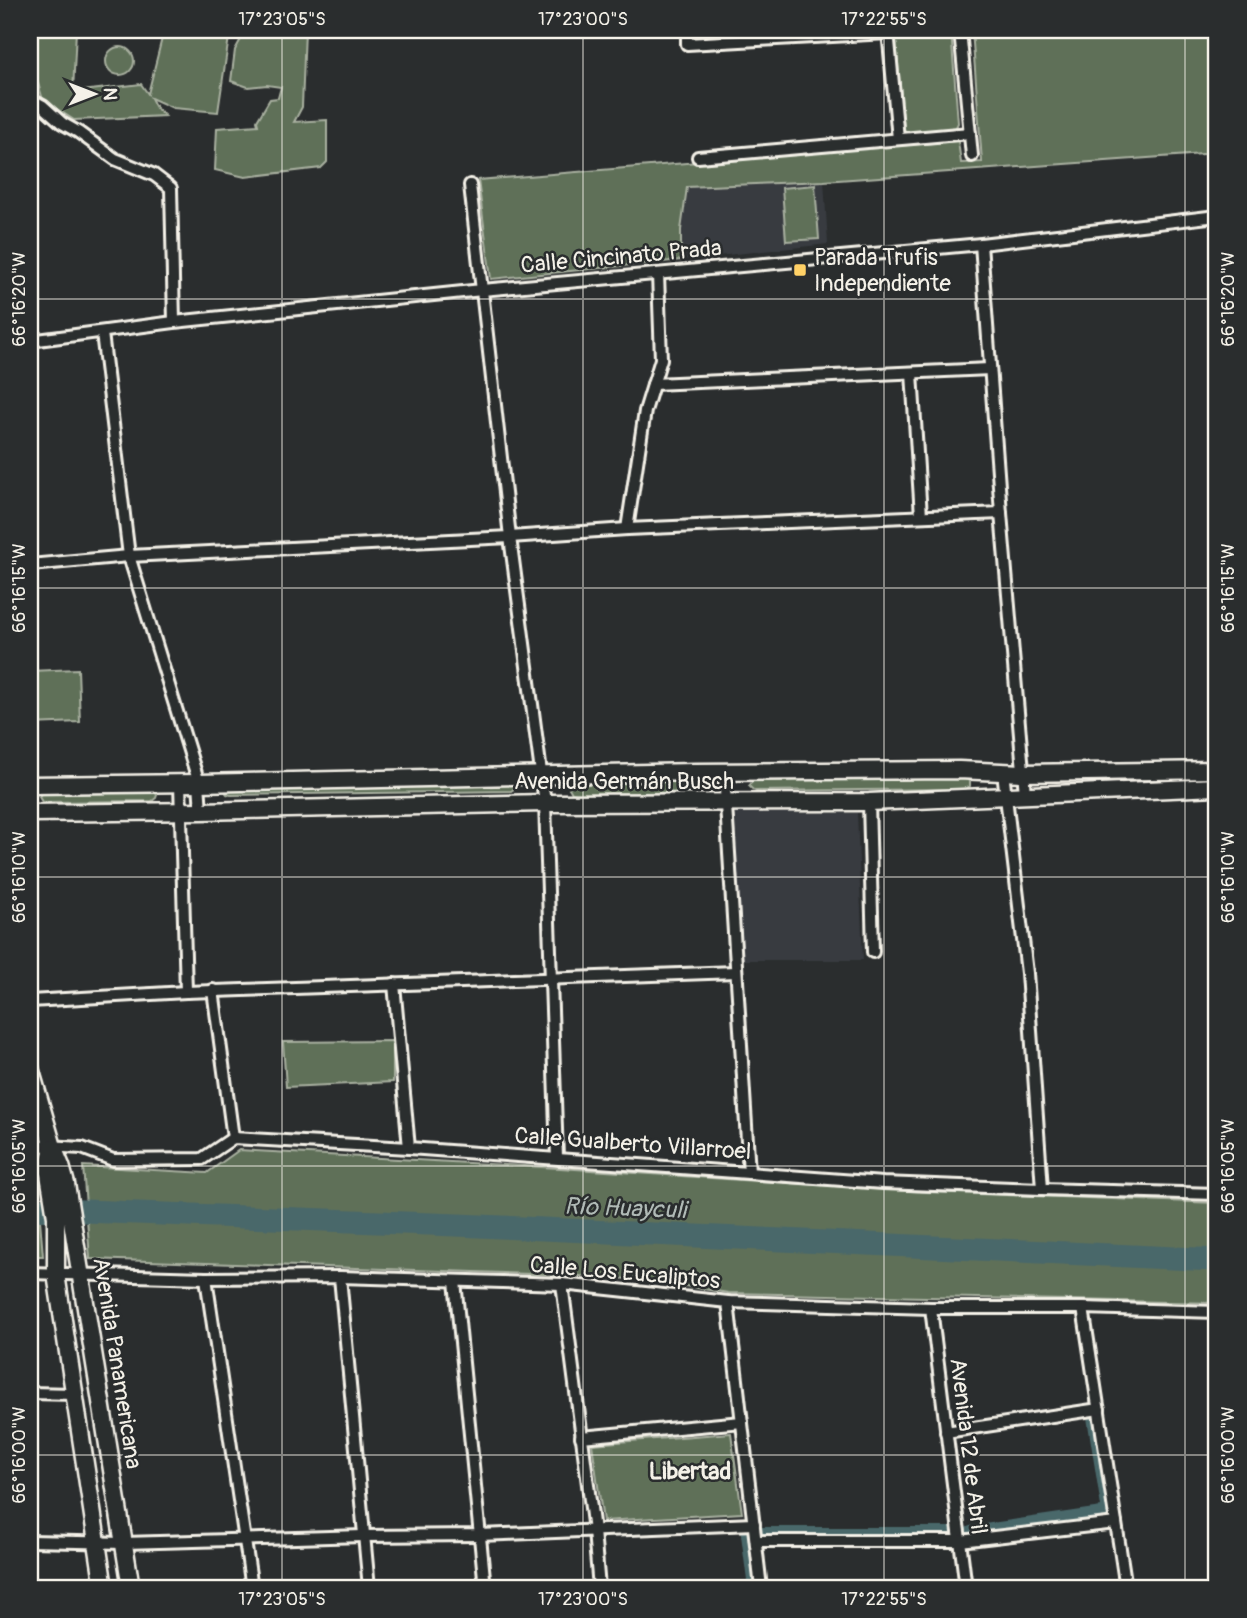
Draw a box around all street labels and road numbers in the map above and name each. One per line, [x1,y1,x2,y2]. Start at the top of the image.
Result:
street label: Calle Cincinato Prada [519,233,723,280]
street label: Avenida Germán Busch [514,767,734,796]
street label: Calle Gualberto Villarroel [514,1121,752,1166]
street label: Calle Los Eucaliptos [529,1250,721,1295]
street label: Avenida Panamericana [86,1255,149,1471]
street label: Avenida 12 de Abril [943,1356,994,1536]

